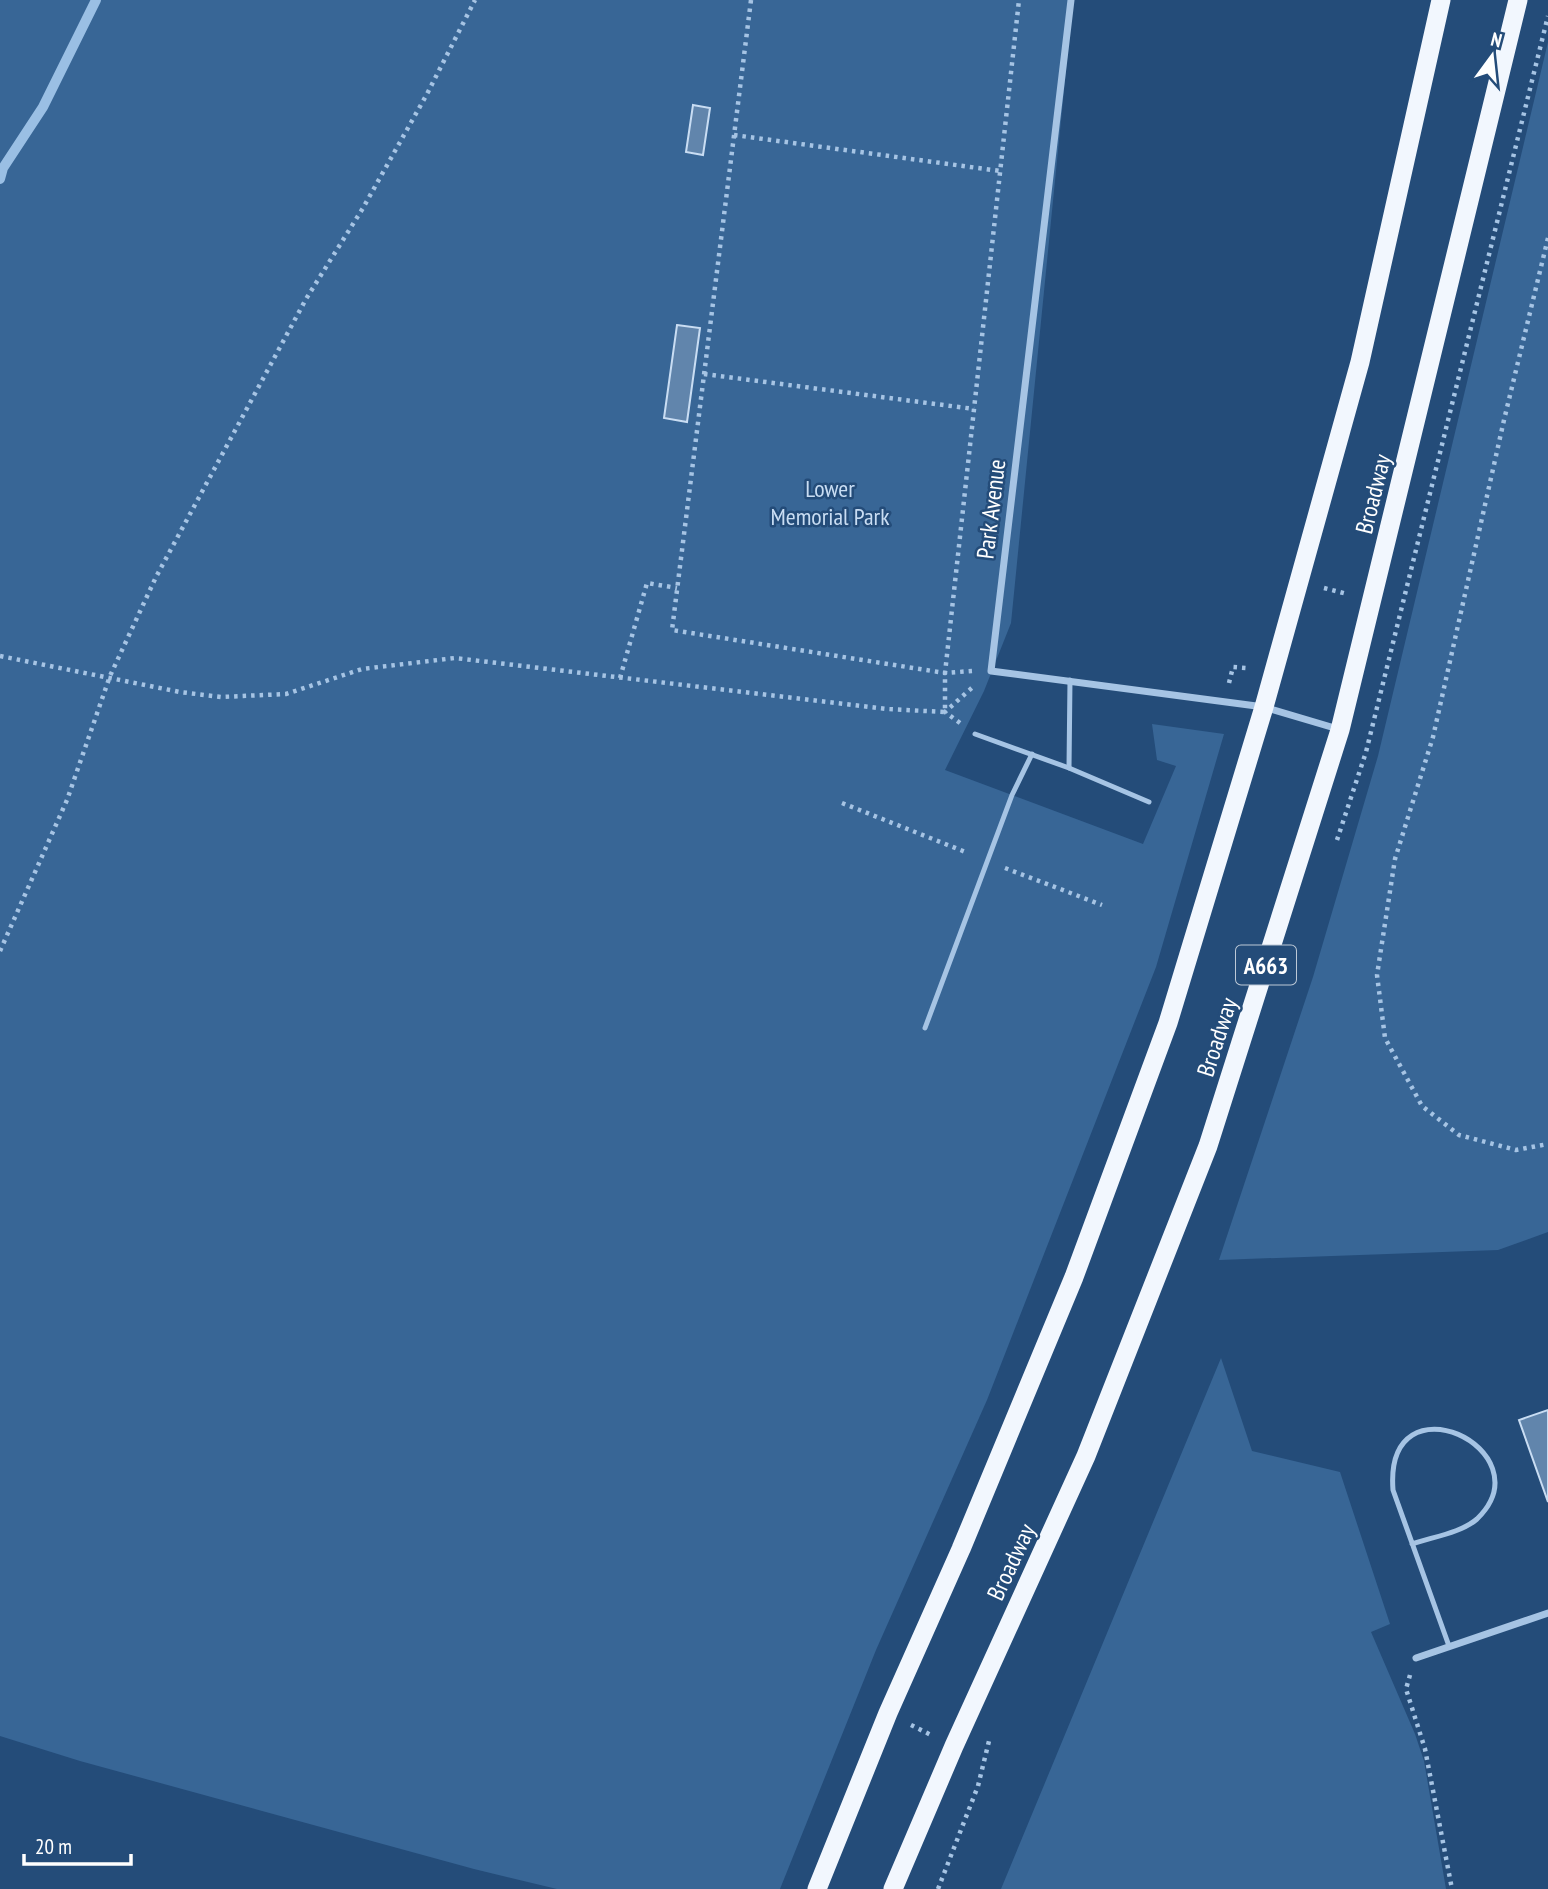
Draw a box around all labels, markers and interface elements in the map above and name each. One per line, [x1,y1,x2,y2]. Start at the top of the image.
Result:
north arrow [1457,21,1527,91]
text: N [1488,27,1504,52]
street label: Broadway [1348,451,1398,537]
street label: Park Avenue [970,457,1012,561]
park label: Lower Memorial Park [771,473,890,532]
road number: A663 [1236,946,1296,984]
street label: Broadway [1190,994,1244,1080]
street label: Broadway [980,1519,1042,1605]
scale bar [24,1822,131,1866]
text: 20 m [35,1833,72,1860]

